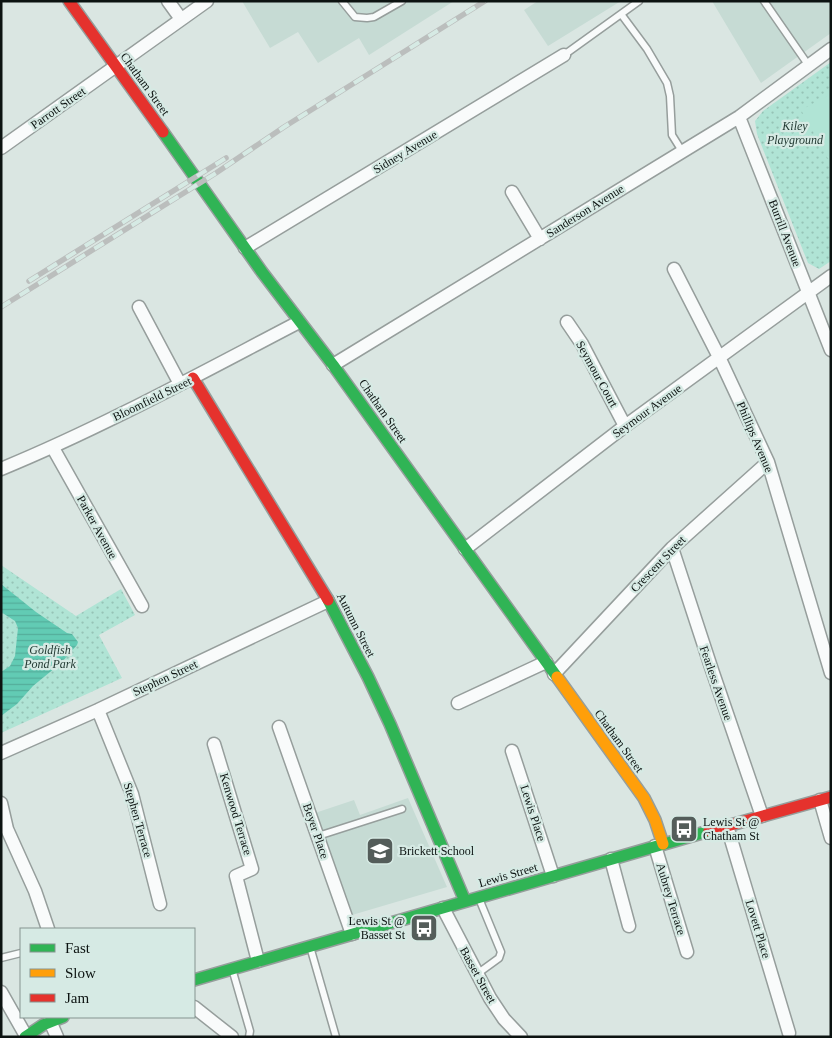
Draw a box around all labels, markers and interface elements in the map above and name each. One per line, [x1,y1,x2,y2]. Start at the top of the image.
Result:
street label: Chatham Street [117,50,173,119]
street label: Parrott Street [28,84,89,132]
park label: Kiley Playground [766,119,824,147]
street label: Sidney Avenue [370,127,440,177]
street label: Sanderson Avenue [544,182,626,240]
street label: Burrill Avenue [766,197,804,269]
street label: Seymour Court [573,338,621,410]
street label: Bloomfield Street [110,374,194,424]
street label: Chatham Street [356,377,410,446]
street label: Seymour Avenue [610,381,684,441]
street label: Phillips Avenue [734,400,776,474]
street label: Parker Avenue [74,493,120,561]
street label: Crescent Street [628,532,689,595]
street label: Autumn Street [334,590,379,660]
park label: Goldfish Pond Park [23,643,77,671]
street label: Fearless Avenue [697,644,735,722]
street label: Stephen Street [130,657,200,699]
street label: Chatham Street [591,707,647,776]
street label: Kenwood Terrace [217,771,255,857]
street label: Stephen Terrace [121,781,155,859]
street label: Lewis Place [517,783,549,843]
street label: Beyer Place [300,801,332,861]
bus stop icon: Lewis St @ Chatham St [669,814,699,844]
place label: Lewis St @ Chatham St [703,815,760,843]
school or university icon: Brickett School [365,836,395,866]
place label: Brickett School [399,844,475,858]
street label: Lewis Street [477,860,540,890]
street label: Aubrey Terrace [653,861,689,937]
street label: Lovett Place [742,898,774,960]
bus stop icon: Lewis St @ Basset St [409,913,439,943]
place label: Lewis St @ Basset St [349,914,406,942]
legend [20,928,195,1018]
text: Fast [65,940,91,956]
street label: Basset Street [457,944,500,1006]
text: Slow [65,965,96,981]
text: Jam [65,990,89,1006]

